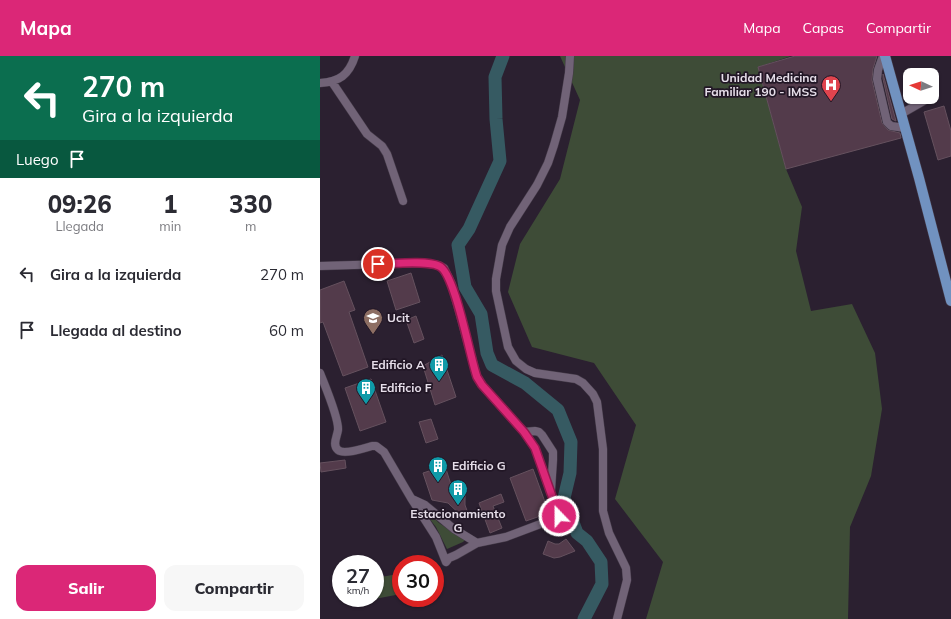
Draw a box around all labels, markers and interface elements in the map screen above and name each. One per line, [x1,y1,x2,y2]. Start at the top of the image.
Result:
text: Mapa [20,16,72,40]
text: Mapa [743,19,781,37]
text: Capas [803,19,844,37]
text: Compartir [866,19,931,37]
north arrow [903,68,939,104]
map controls [903,68,939,104]
text: 270 m [82,69,165,104]
place label: Unidad Medicina Familiar 190 - IMSS [705,70,817,99]
icon: left [16,72,68,124]
hospital icon: Unidad Medicina Familiar 190 - IMSS [820,74,842,102]
text: Gira a la izquierda [82,104,233,127]
icon: arrive [66,148,88,170]
text: Luego [16,150,58,169]
text: 09:26 [48,189,112,219]
text: 1 [163,189,178,219]
text: 330 [229,189,272,219]
text: Llegada [55,218,104,234]
text: min [159,218,181,234]
text: m [245,218,256,234]
pin [361,247,395,281]
icon: arrive [367,253,389,275]
icon: left [16,263,38,285]
text: Gira a la izquierda [50,265,181,284]
text: 270 m [260,265,304,284]
school or university icon: Ucit [362,307,384,335]
place label: Ucit [387,310,410,325]
icon: arrive [16,319,38,341]
text: Llegada al destino [50,321,182,340]
text: 60 m [269,321,304,340]
building icon: Edificio A [428,354,450,382]
place label: Edificio A [371,357,425,372]
building icon: Edificio F [355,377,377,405]
place label: Edificio F [380,380,432,395]
building icon: Edificio G [427,455,449,483]
place label: Edificio G [452,458,506,473]
building icon: Estacionamiento G [447,478,469,506]
position arrow [538,495,580,537]
place label: Estacionamiento G [410,506,506,535]
speed limit sign: 30 [392,555,444,607]
text: 27 [346,563,370,588]
button: Salir [16,565,156,611]
button: Compartir [164,565,304,611]
text: km/h [347,584,369,597]

